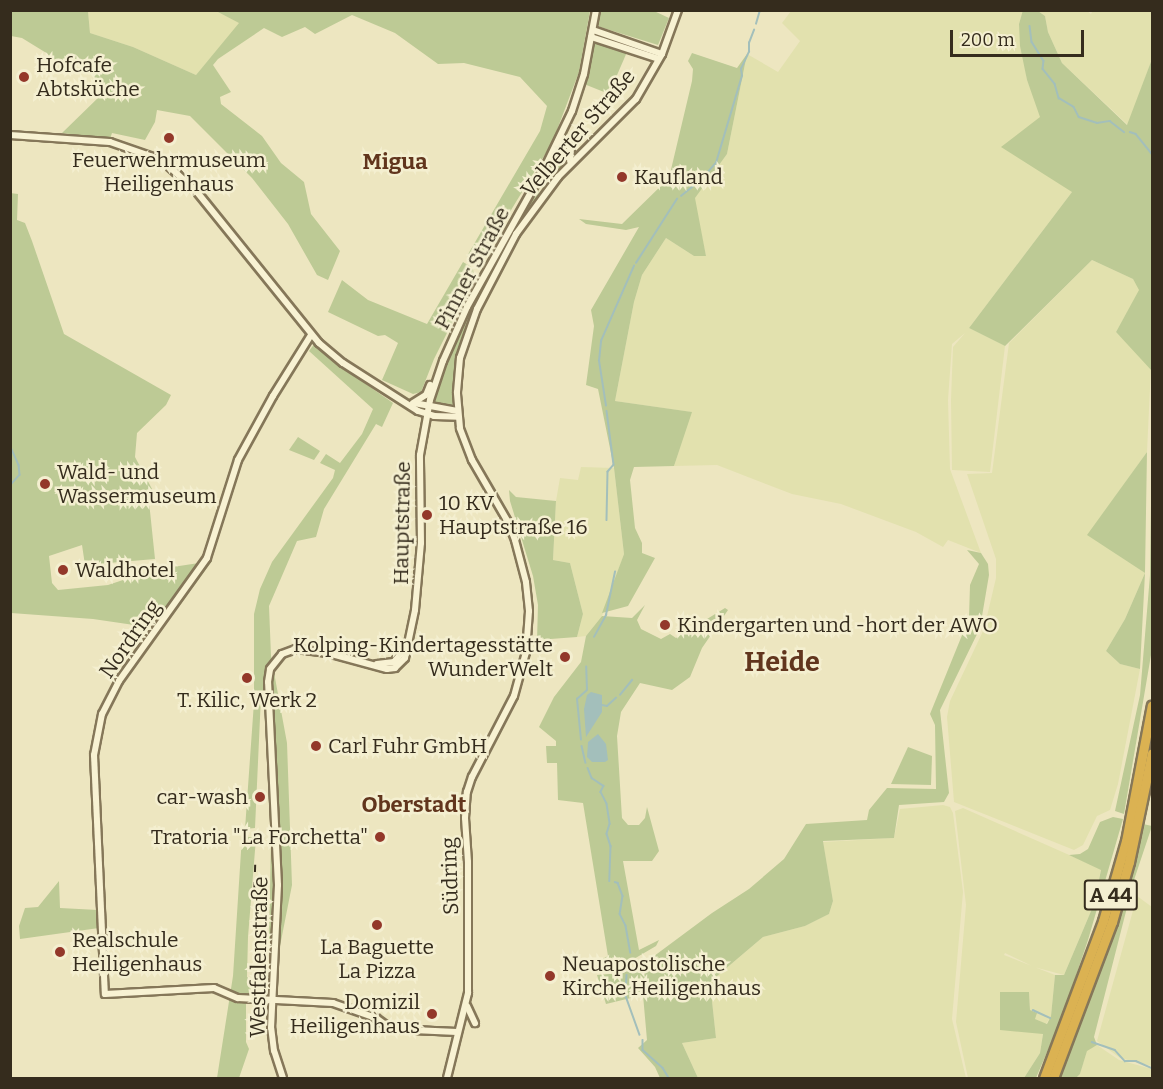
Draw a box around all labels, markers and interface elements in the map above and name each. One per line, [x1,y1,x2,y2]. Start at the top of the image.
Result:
scale bar [953,18,1086,56]
text: 200 m [961,29,1015,51]
place label: Hofcafe Abtsküche [36,52,140,102]
street label: Velberter Straße [516,64,640,202]
marker: Hofcafe Abtsküche [17,70,31,84]
marker: Feuerwehrmuseum Heiligenhaus [162,131,176,145]
place label: Feuerwehrmuseum Heiligenhaus [72,147,266,197]
district label: Migua [362,149,428,175]
place label: Kaufland [634,164,723,190]
marker: Kaufland [615,170,629,184]
street label: Pinner Straße [429,202,515,334]
place label: Wald- und Wassermuseum [57,459,216,509]
street label: Hauptstraße [388,461,416,585]
marker: Wald- und Wassermuseum [38,477,52,491]
place label: 10 KV Hauptstraße 16 [439,490,588,540]
marker: 10 KV Hauptstraße 16 [420,508,434,522]
place label: Waldhotel [75,557,175,583]
marker: Waldhotel [56,563,70,577]
street label: Nordring [94,595,166,683]
place label: Kindergarten und -hort der AWO [677,612,998,638]
marker: Kindergarten und -hort der AWO [658,618,672,632]
place label: Kolping-Kindertagesstätte WunderWelt [293,632,553,682]
district label: Heide [744,647,820,679]
marker: Kolping-Kindertagesstätte WunderWelt [558,650,572,664]
marker: T. Kilic, Werk 2 [240,671,254,685]
place label: T. Kilic, Werk 2 [177,687,317,713]
place label: Carl Fuhr GmbH [328,733,487,759]
marker: Carl Fuhr GmbH [309,739,323,753]
place label: car-wash [156,784,248,810]
marker: car-wash [253,790,267,804]
district label: Oberstadt [362,792,466,818]
place label: Tratoria "La Forchetta" [151,824,368,850]
marker: Tratoria "La Forchetta" [373,830,387,844]
street label: Südring [436,837,464,915]
street label: Westfalenstraße [245,876,273,1038]
road number: A 44 [1082,878,1140,912]
marker: La Baguette La Pizza [370,918,384,932]
place label: Realschule Heiligenhaus [72,927,202,977]
place label: La Baguette La Pizza [320,934,434,984]
marker: Realschule Heiligenhaus [53,945,67,959]
place label: Neuapostolische Kirche Heiligenhaus [562,951,761,1001]
marker: Neuapostolische Kirche Heiligenhaus [543,969,557,983]
place label: Domizil Heiligenhaus [290,989,420,1039]
marker: Domizil Heiligenhaus [425,1007,439,1021]

